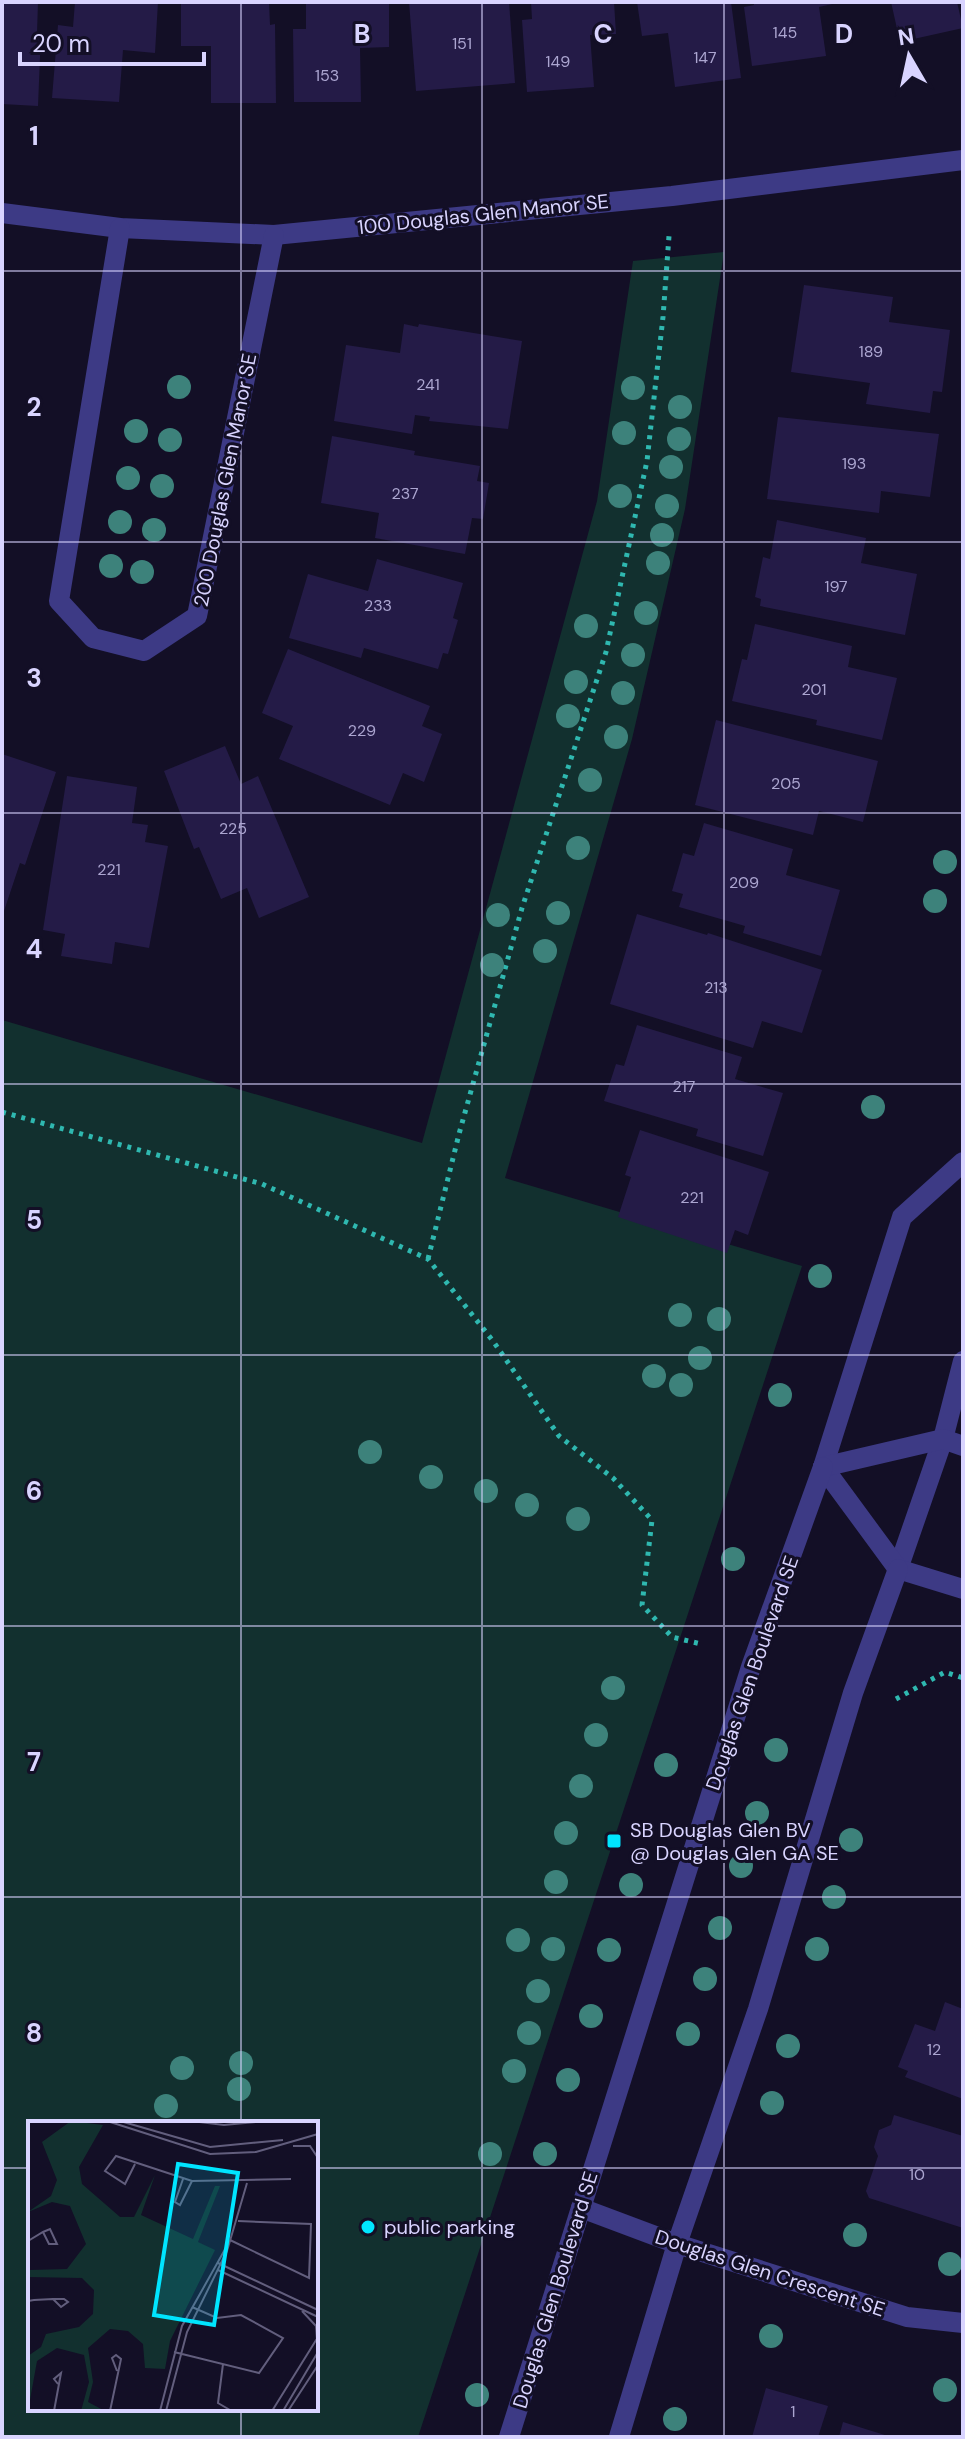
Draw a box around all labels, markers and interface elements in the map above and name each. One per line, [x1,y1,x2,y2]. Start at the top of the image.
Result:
scale bar [20,16,204,66]
north arrow [869,16,949,96]
text: B [354,17,370,51]
text: C [593,17,613,51]
text: D [835,17,853,51]
text: N [896,21,916,52]
house number: 145 [773,22,797,43]
text: 20 m [32,28,90,59]
house number: 151 [452,33,472,54]
house number: 147 [693,47,717,68]
house number: 149 [546,51,570,72]
house number: 153 [315,65,339,86]
text: 1 [29,119,39,153]
street label: 100 Douglas Glen Manor SE [356,188,610,240]
house number: 189 [859,341,883,362]
street label: 200 Douglas Glen Manor SE [188,351,262,609]
house number: 241 [416,374,440,395]
text: 2 [26,390,42,424]
house number: 193 [842,453,866,474]
house number: 237 [392,483,418,504]
house number: 197 [824,576,848,597]
house number: 233 [364,595,392,616]
text: 3 [26,661,42,695]
house number: 201 [802,679,827,700]
house number: 229 [348,720,376,741]
house number: 205 [771,773,801,794]
house number: 225 [219,818,247,839]
house number: 221 [97,859,121,880]
house number: 209 [729,872,759,893]
text: 4 [26,932,42,966]
house number: 213 [704,977,728,998]
house number: 217 [673,1076,695,1097]
house number: 221 [680,1187,704,1208]
text: 5 [26,1203,42,1237]
text: 6 [26,1474,42,1508]
street label: Douglas Glen Boulevard SE [700,1552,804,1794]
text: 7 [27,1745,41,1779]
place label: SB Douglas Glen BV @ Douglas Glen GA SE [630,1817,839,1866]
marker: SB Douglas Glen BV @ Douglas Glen GA SE [605,1832,623,1850]
text: 8 [26,2016,42,2050]
house number: 12 [927,2039,941,2060]
inset map [28,2121,318,2411]
house number: 10 [909,2164,925,2185]
street label: Douglas Glen Boulevard SE [507,2168,603,2412]
place label: public parking [384,2214,515,2240]
marker: public parking [359,2218,377,2236]
street label: Douglas Glen Crescent SE [652,2224,888,2322]
house number: 1 [791,2401,796,2422]

